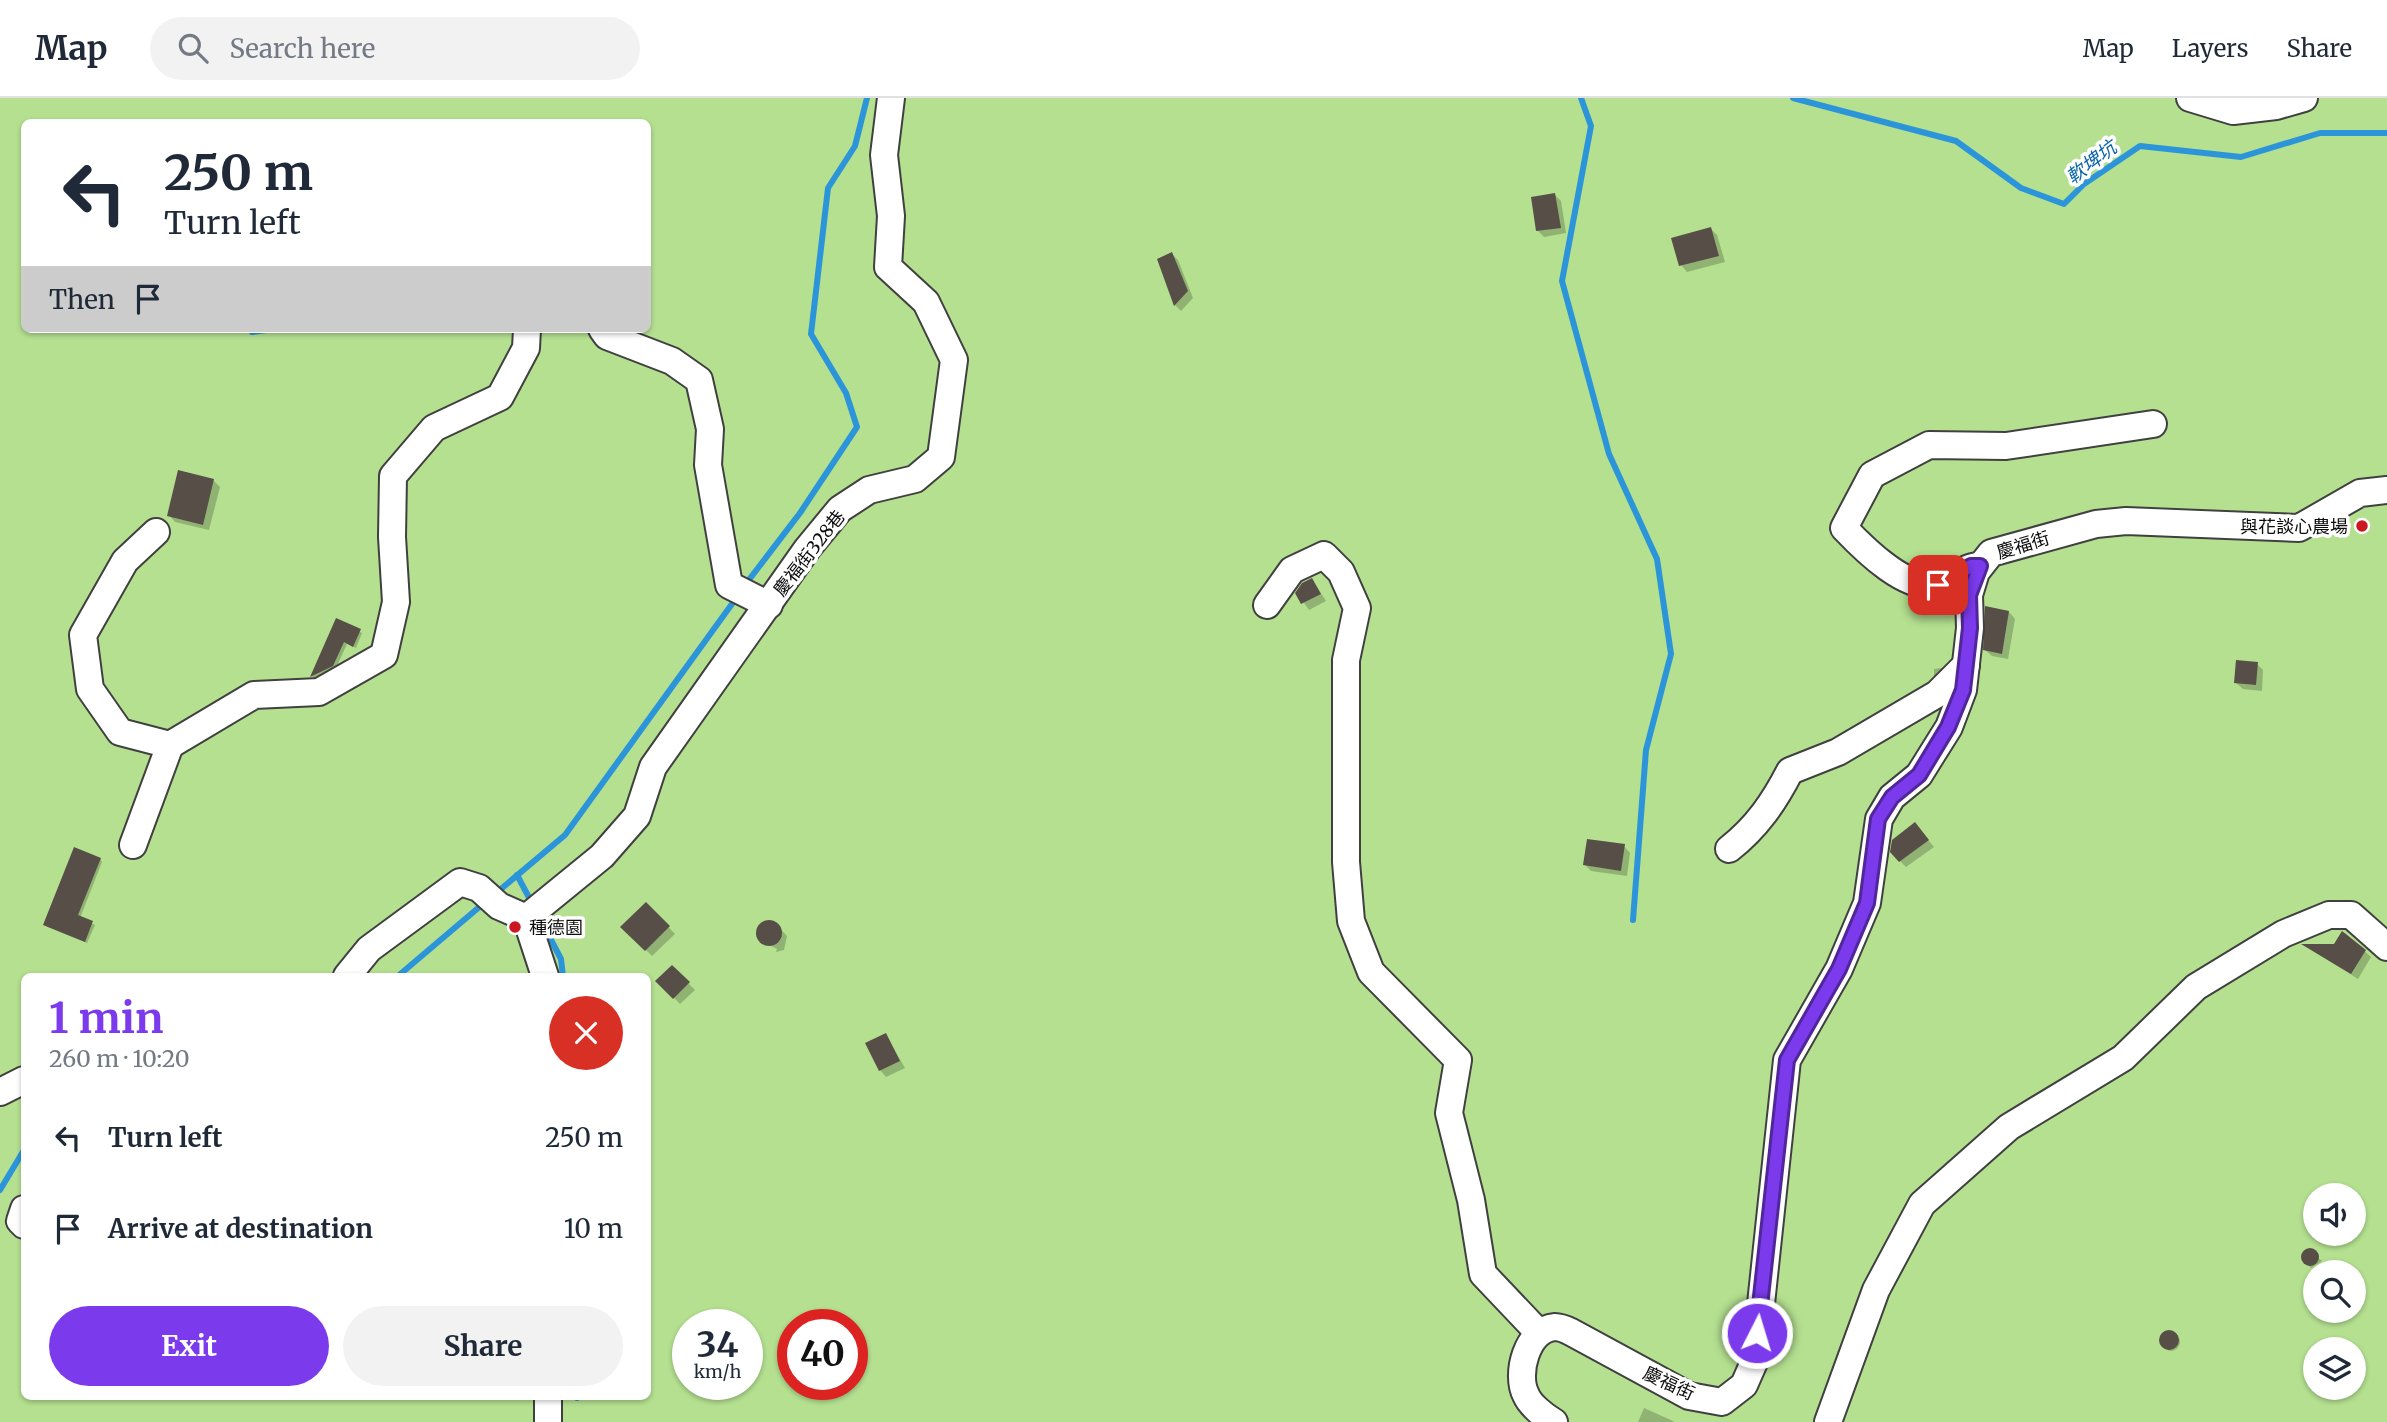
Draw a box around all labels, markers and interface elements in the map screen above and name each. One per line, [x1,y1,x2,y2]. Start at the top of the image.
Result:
search box [150,17,640,80]
text: Map [35,28,108,69]
icon: search [174,29,212,67]
text: Search here [230,32,375,65]
text: Map [2083,33,2134,64]
text: Layers [2172,33,2248,64]
text: Share [2286,33,2352,64]
water label: 軟埤坑 [2061,133,2123,189]
text: 250 m [164,142,313,203]
icon: left [49,147,140,238]
text: Turn left [164,203,301,243]
icon: arrive [129,280,167,318]
text: Then [49,283,115,316]
street label: 慶福街328巷 [768,505,850,601]
place label: 與花談心農場 [2240,515,2348,538]
marker: 與花談心農場 [2354,518,2370,534]
street label: 慶福街 [1994,526,2052,564]
pin [1908,555,1968,615]
icon: arrive [1919,566,1957,604]
place label: 種德園 [529,916,583,939]
marker: 種德園 [507,919,523,935]
text: 1 min [49,992,163,1044]
button: close [549,996,623,1070]
text: 260 m · 10:20 [49,1044,190,1073]
icon: left [49,1119,87,1157]
text: Turn left [108,1121,222,1154]
text: 250 m [545,1121,623,1154]
map controls [2303,1183,2366,1400]
button: sound [2303,1183,2366,1246]
icon: arrive [49,1210,87,1248]
text: Arrive at destination [108,1212,373,1245]
text: 10 m [564,1212,623,1245]
button: search [2303,1260,2366,1323]
position arrow [1720,1296,1794,1370]
button: Exit [49,1306,329,1386]
button: Share [343,1306,623,1386]
speed limit sign: 40 [777,1309,868,1400]
text: 34 [697,1323,738,1367]
button: layers [2303,1337,2366,1400]
text: km/h [694,1360,741,1383]
street label: 慶福街 [1640,1361,1698,1405]

